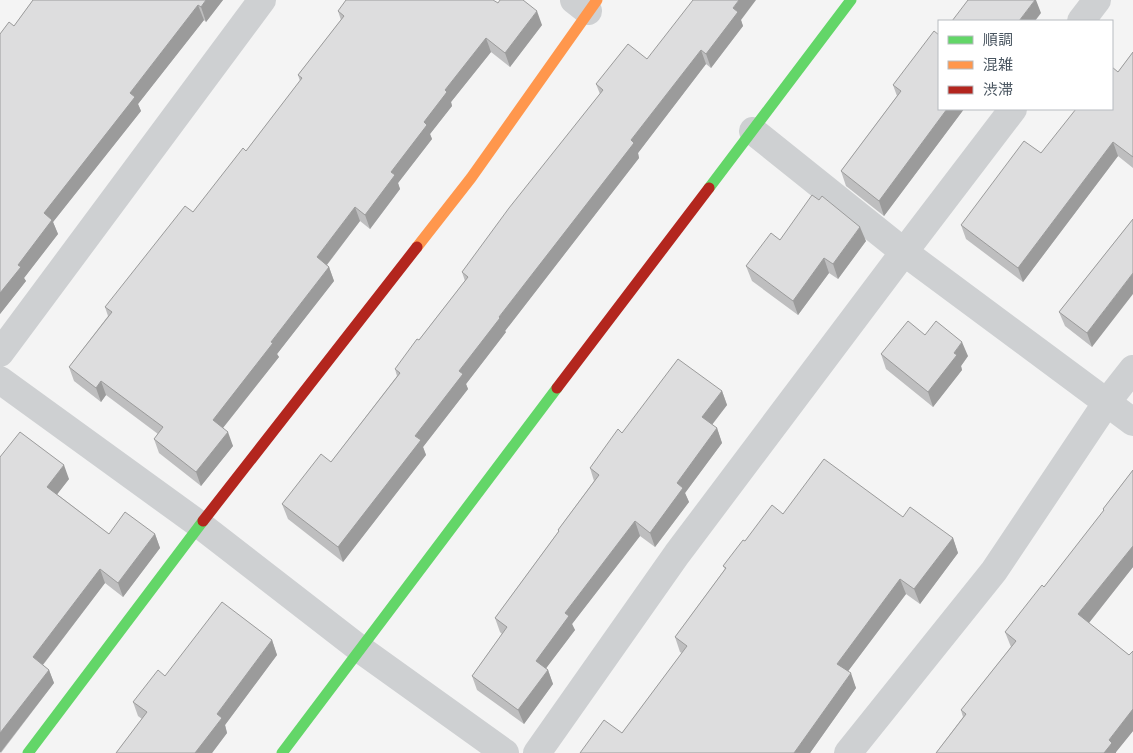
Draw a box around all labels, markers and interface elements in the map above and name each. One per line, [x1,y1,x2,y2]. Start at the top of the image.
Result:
legend [938,20,1113,110]
text: 順調 [983,29,1013,49]
text: 混雑 [983,54,1013,74]
text: 渋滞 [983,79,1013,99]

